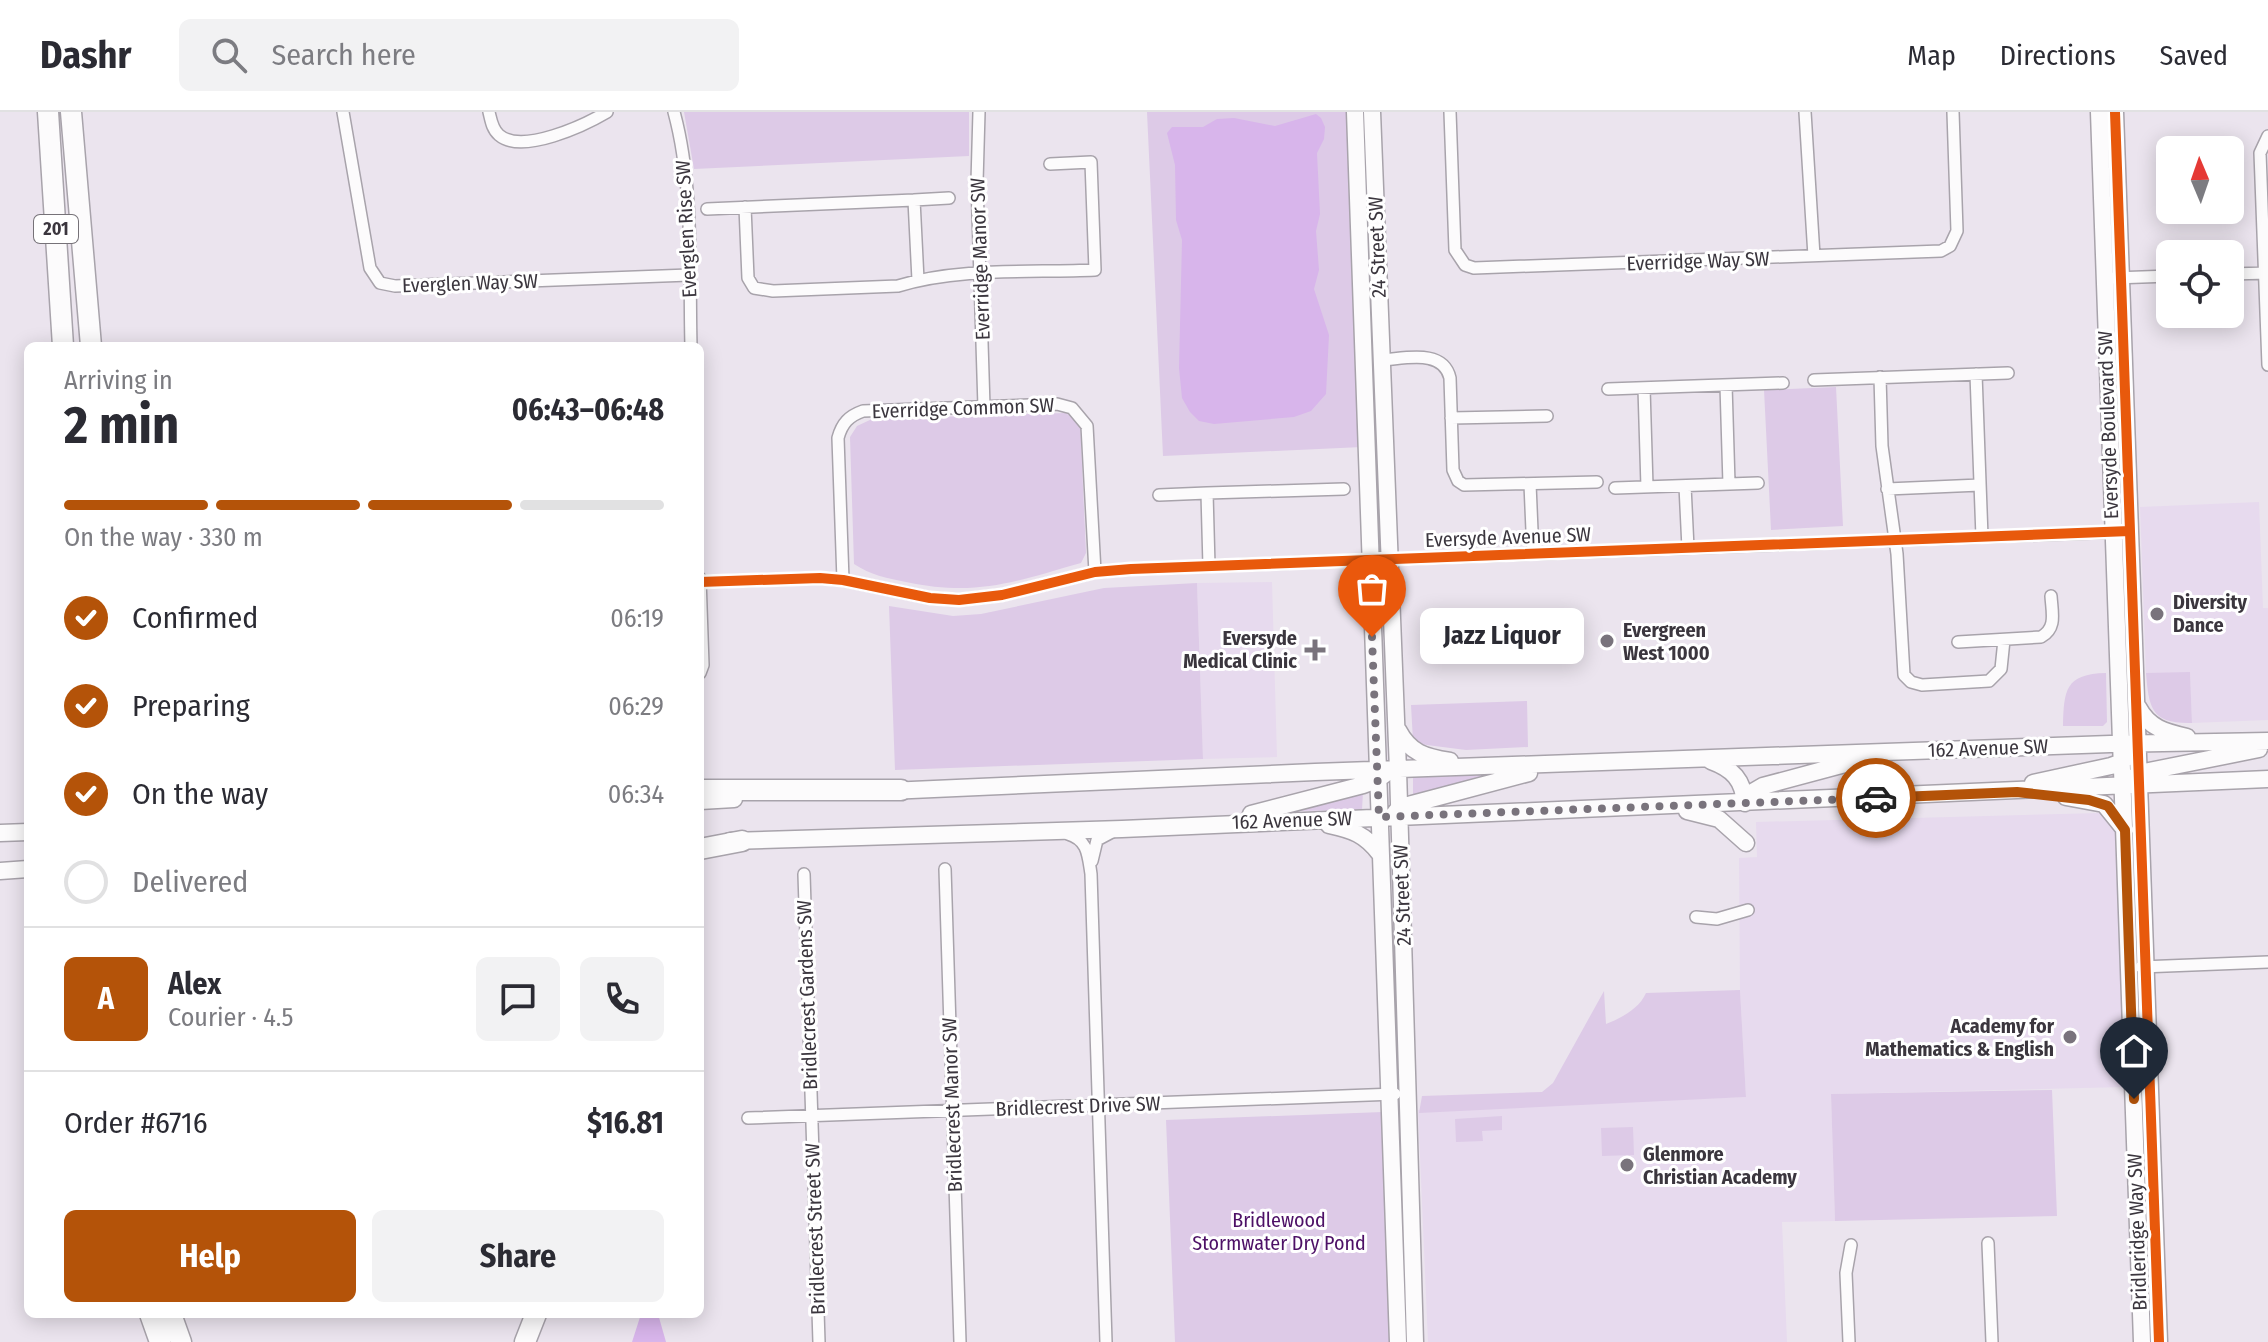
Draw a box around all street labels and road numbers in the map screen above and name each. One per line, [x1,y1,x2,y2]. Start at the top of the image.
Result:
street label: Everglen Rise SW [670,160,702,298]
street label: Everridge Manor SW [965,177,995,341]
street label: 24 Street SW [1363,196,1391,298]
road number: 201 [34,215,78,243]
street label: Everridge Way SW [1626,247,1770,275]
street label: Everglen Way SW [401,269,539,297]
street label: Eversyde Boulevard SW [2093,330,2123,520]
street label: Everridge Common SW [871,393,1055,423]
street label: Eversyde Avenue SW [1424,522,1592,552]
street label: 162 Avenue SW [1927,734,2049,762]
street label: 162 Avenue SW [1231,806,1353,834]
street label: 24 Street SW [1388,844,1416,946]
street label: Bridlecrest Gardens SW [792,900,822,1090]
street label: Bridlecrest Manor SW [937,1017,967,1193]
street label: Bridlecrest Drive SW [995,1091,1161,1121]
street label: Bridlecrest Street SW [800,1143,830,1315]
street label: Bridleridge Way SW [2122,1153,2152,1311]

